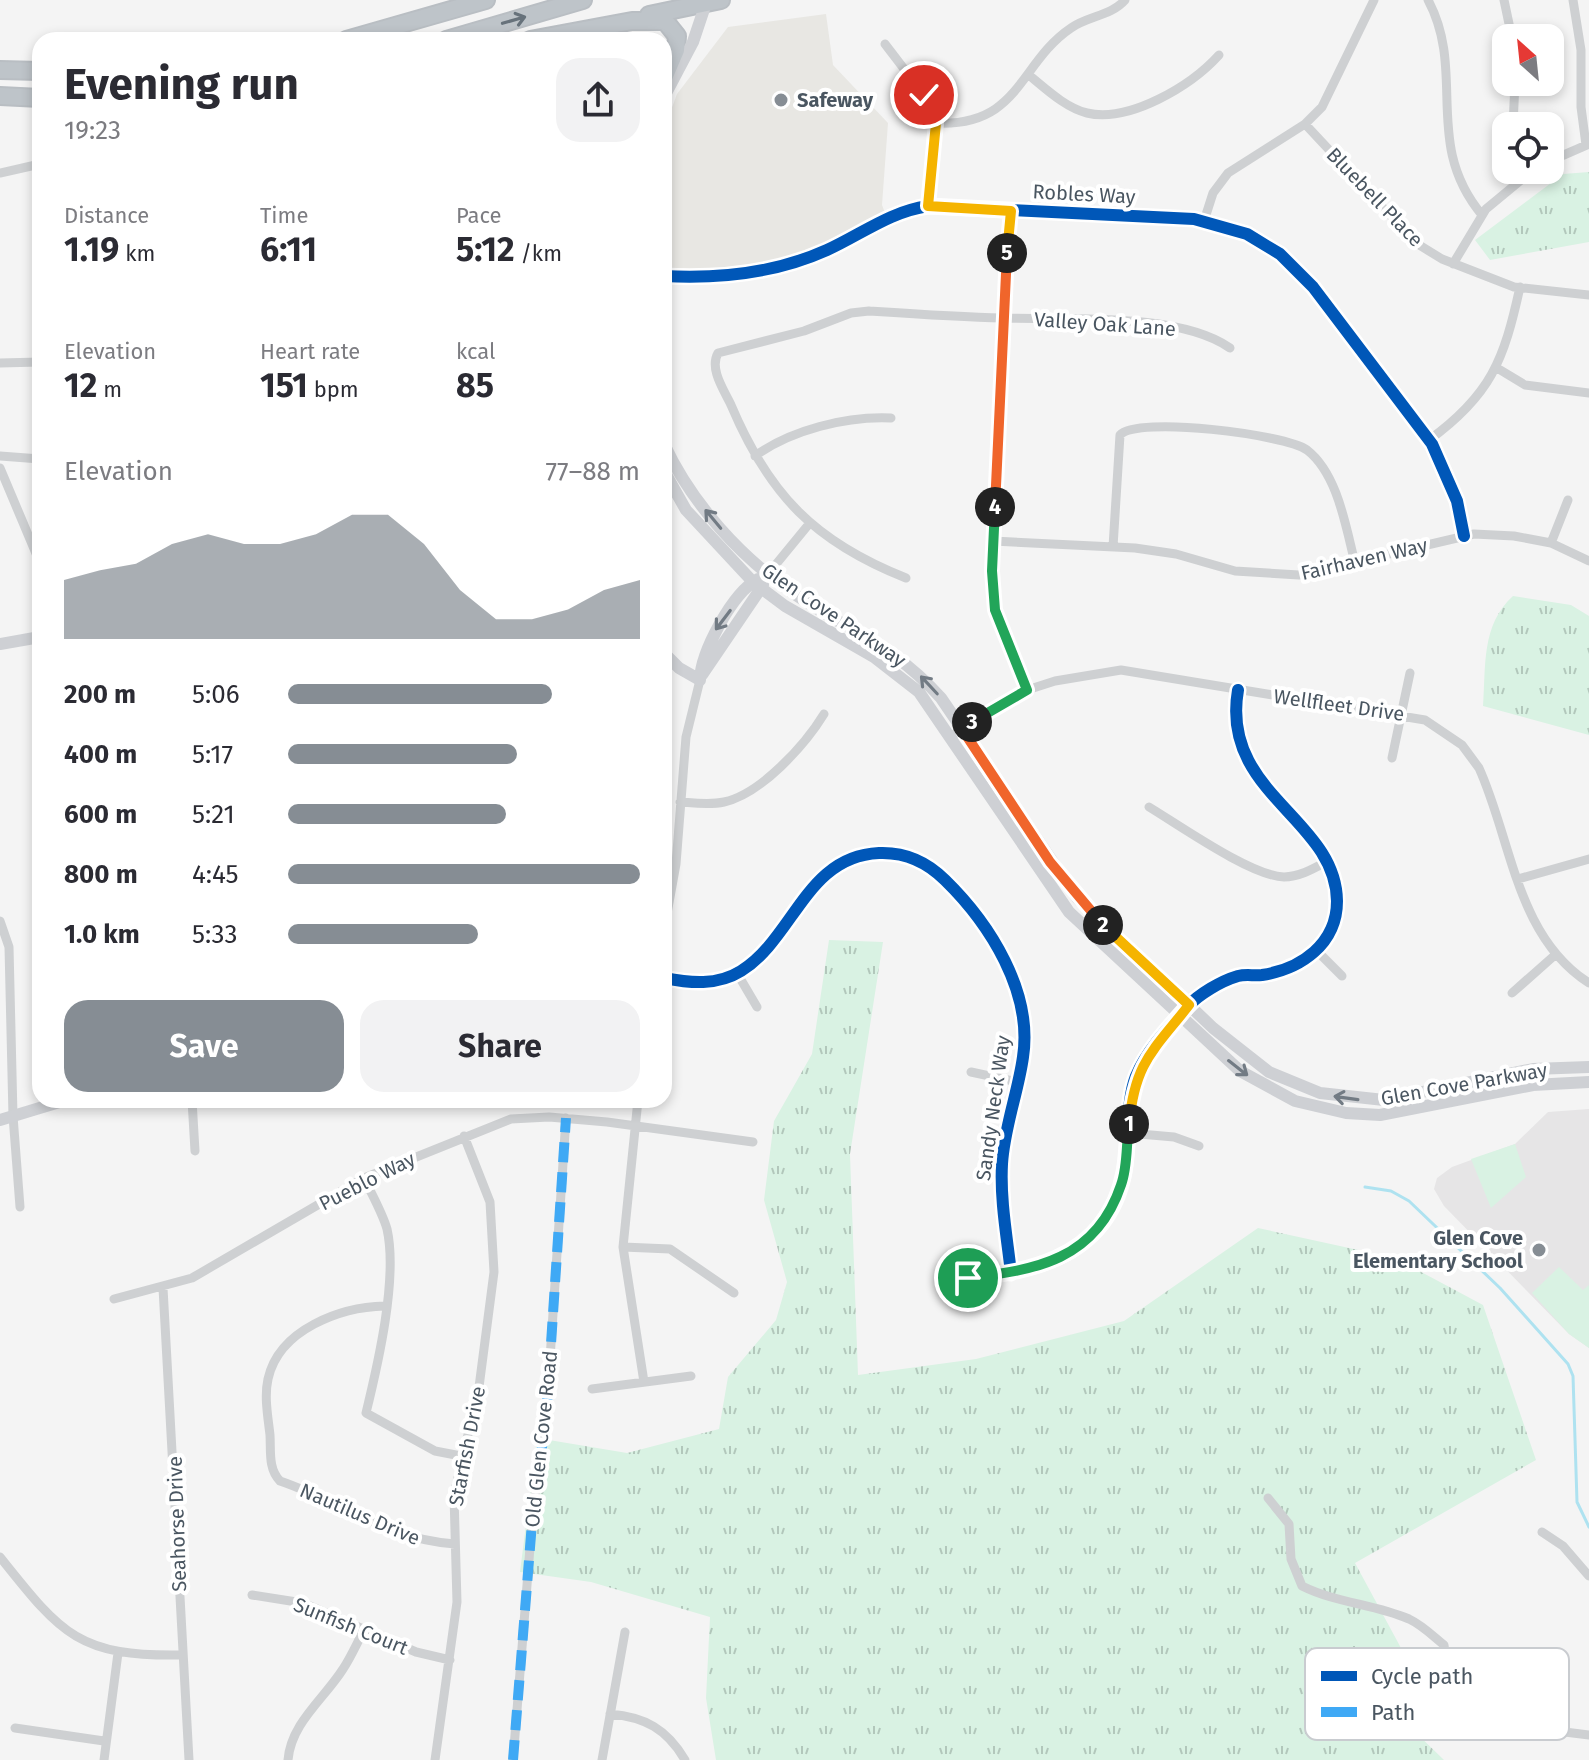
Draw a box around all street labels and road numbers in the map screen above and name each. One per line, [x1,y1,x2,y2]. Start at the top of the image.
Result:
street label: Bluebell Place [1322,142,1428,252]
street label: Robles Way [1032,179,1136,209]
street label: Valley Oak Lane [1033,307,1177,341]
street label: Fairhaven Way [1298,533,1430,585]
street label: Glen Cove Parkway [757,558,911,672]
street label: Wellfleet Drive [1272,684,1406,726]
street label: Sandy Neck Way [971,1034,1015,1182]
street label: Glen Cove Parkway [1379,1058,1549,1110]
street label: Pueblo Way [315,1146,419,1215]
street label: Old Glen Cove Road [520,1349,562,1529]
street label: Starfish Drive [444,1384,490,1508]
street label: Seahorse Drive [163,1456,191,1592]
street label: Nautilus Drive [296,1478,424,1550]
street label: Sunfish Court [290,1592,412,1660]

